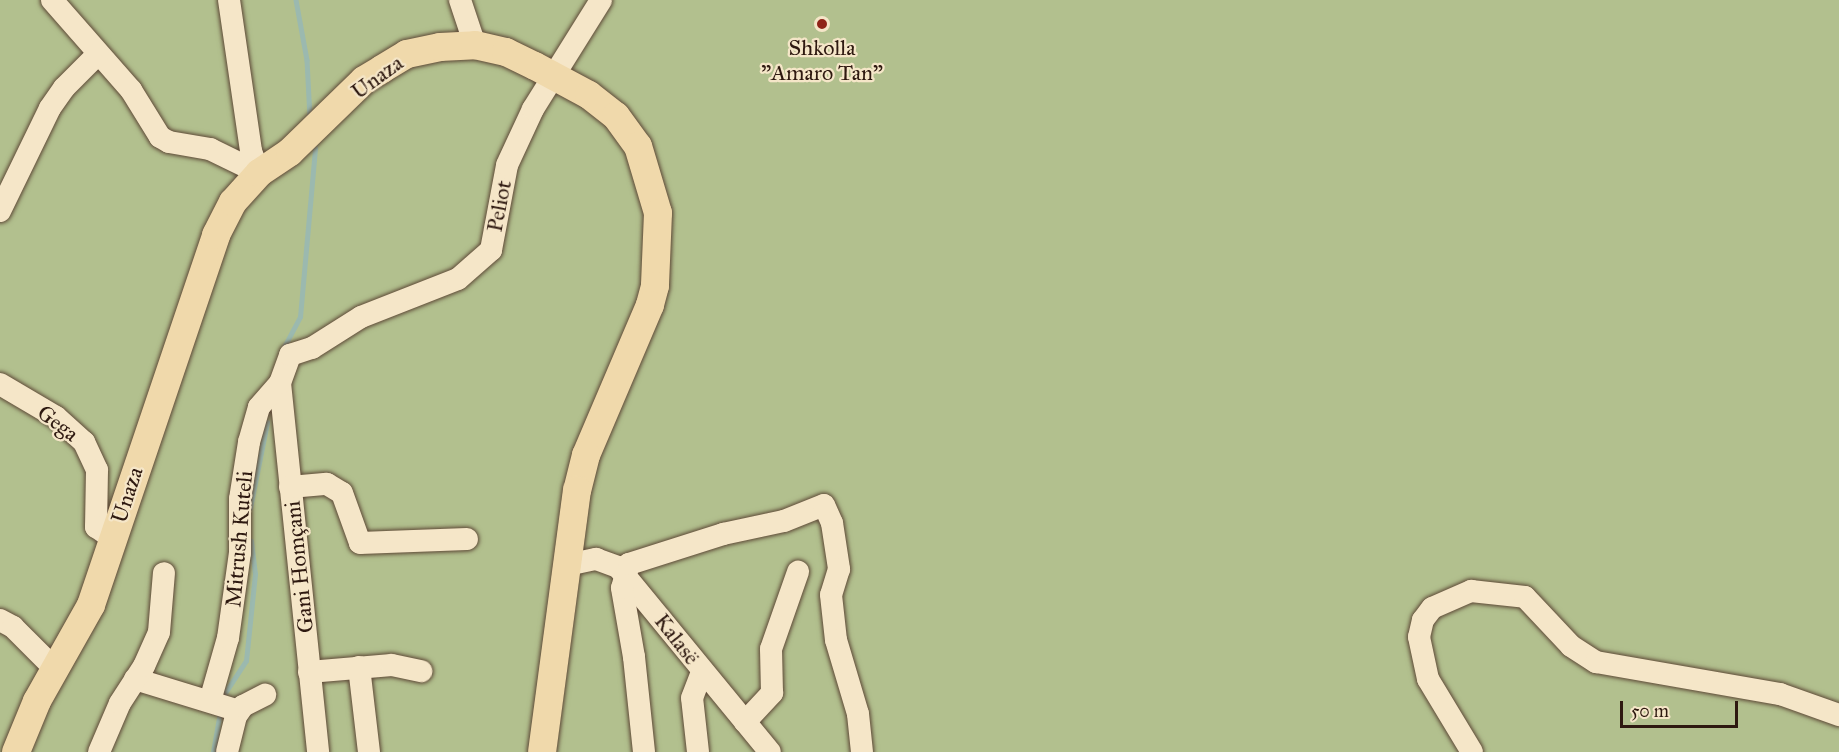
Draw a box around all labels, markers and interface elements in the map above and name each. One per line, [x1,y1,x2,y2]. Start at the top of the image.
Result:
marker: Shkolla "Amaro Tan" [815,17,829,31]
place label: Shkolla "Amaro Tan" [761,34,883,86]
street label: Unaza [346,49,408,105]
street label: Peliot [481,178,517,234]
street label: Gega [32,399,84,447]
street label: Unaza [106,464,148,526]
street label: Mitrush Kuteli [220,469,258,609]
street label: Gani Homçani [279,500,319,634]
street label: Kalasë [649,608,705,670]
scale bar [1623,689,1742,727]
text: 50 m [1631,700,1669,722]

